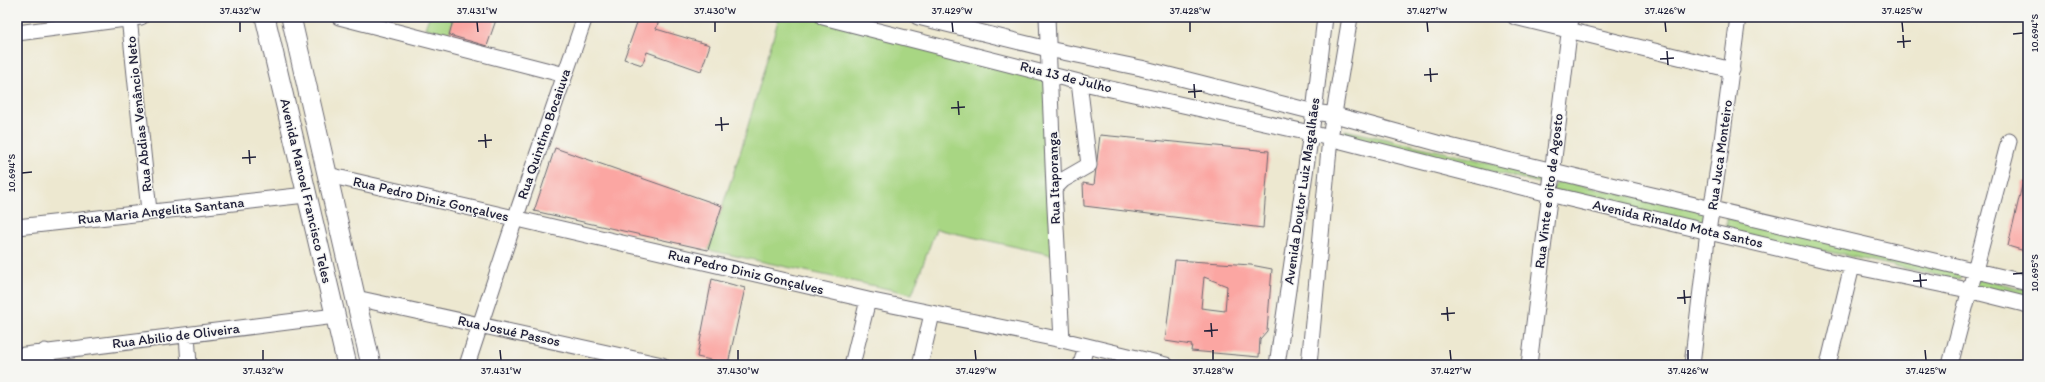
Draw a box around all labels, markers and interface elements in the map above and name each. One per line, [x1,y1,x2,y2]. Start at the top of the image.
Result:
text: 37.432°W [219,4,261,17]
text: 37.431°W [457,4,498,17]
text: 37.430°W [694,4,736,17]
text: 37.429°W [932,4,973,17]
text: 37.428°W [1169,4,1211,17]
text: 37.427°W [1407,4,1448,17]
text: 37.426°W [1645,4,1686,17]
text: 37.425°W [1882,4,1923,17]
text: 10.694°S [2028,13,2041,52]
street label: Rua Abdias Venâncio Neto [122,35,156,193]
street label: Rua 13 de Julho [1018,57,1114,97]
street label: Rua Quintino Bocaiuva [514,66,574,202]
street label: Avenida Manoel Francisco Teles [276,97,336,285]
street label: Avenida Doutor Luiz Magalhães [1280,97,1324,285]
street label: Rua Juca Monteiro [1704,99,1736,211]
street label: Rua Vinte e oito de Agosto [1531,112,1567,270]
street label: Rua Itaporanga [1044,131,1064,225]
text: 10.694°S [5,153,18,192]
street label: Rua Pedro Diniz Gonçalves [351,173,511,225]
street label: Rua Maria Angelita Santana [77,194,245,228]
street label: Avenida Rinaldo Mota Santos [1591,196,1765,252]
street label: Rua Pedro Diniz Gonçalves [666,246,826,298]
text: 10.695°S [2028,254,2041,292]
street label: Rua Josué Passos [456,312,562,350]
street label: Rua Abilio de Oliveira [111,320,242,352]
text: 37.432°W [242,364,284,377]
text: 37.431°W [481,364,522,377]
text: 37.430°W [717,364,759,377]
text: 37.429°W [956,364,997,377]
text: 37.428°W [1192,364,1234,377]
text: 37.427°W [1431,364,1472,377]
text: 37.426°W [1668,364,1709,377]
text: 37.425°W [1906,364,1947,377]

